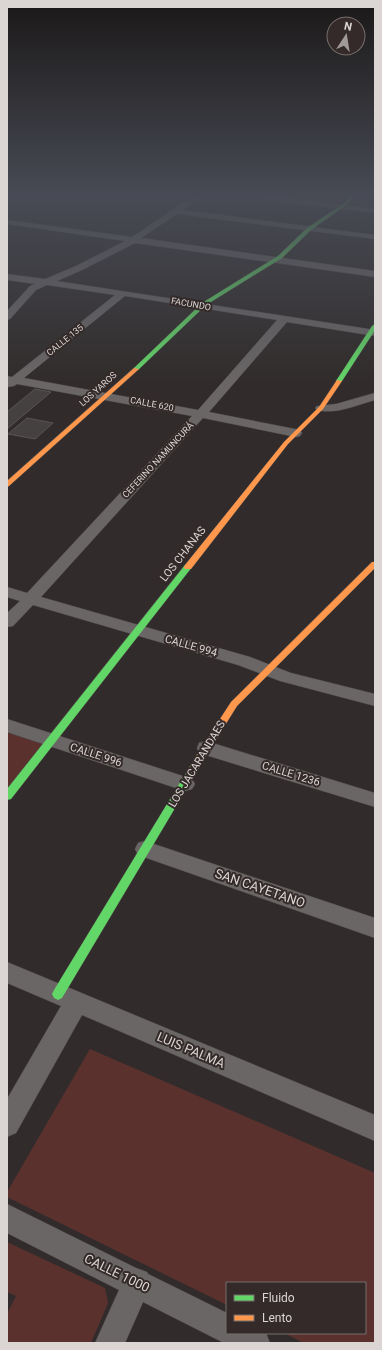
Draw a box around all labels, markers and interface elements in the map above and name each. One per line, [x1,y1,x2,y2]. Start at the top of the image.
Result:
north arrow [326,16,366,56]
text: N [343,20,353,34]
street label: FACUNDO [170,296,212,312]
street label: CALLE 135 [45,322,85,358]
street label: LOS YAROS [77,370,119,408]
street label: CALLE 620 [129,395,175,413]
street label: CEFERINO NAMUNCURÁ [120,419,196,500]
street label: LOS CHANAS [157,523,209,584]
street label: CALLE 994 [163,632,219,660]
street label: LOS JACARANDAES [166,718,228,810]
street label: CALLE 996 [68,741,124,769]
street label: CALLE 1236 [260,759,322,789]
street label: SAN CAYETANO [213,866,307,910]
street label: LUIS PALMA [155,1029,228,1071]
street label: CALLE 1000 [82,1251,152,1295]
legend [226,1282,366,1334]
text: Fluido [262,1291,295,1305]
text: Lento [262,1311,292,1325]

